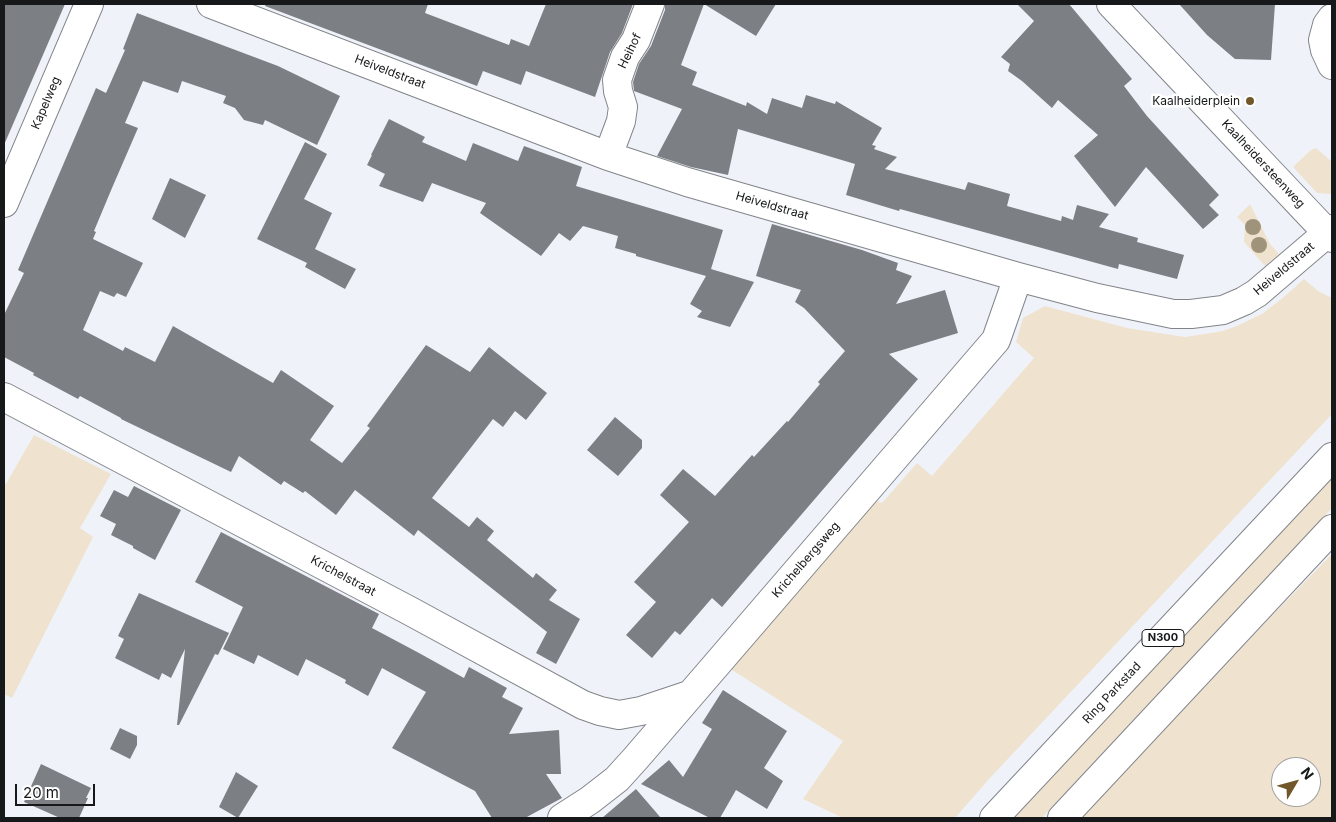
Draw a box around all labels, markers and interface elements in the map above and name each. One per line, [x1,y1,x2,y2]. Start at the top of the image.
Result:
street label: Heihof [615,31,645,71]
street label: Heiveldstraat [353,52,427,92]
street label: Kapelweg [28,74,64,132]
place label: Kaalheiderplein [1152,94,1240,108]
marker: Kaalheiderplein [1244,95,1256,107]
street label: Kaalheidersteenweg [1218,117,1308,211]
street label: Heiveldstraat [734,189,810,223]
street label: Heiveldstraat [1251,239,1317,299]
street label: Krichelbergsweg [769,519,843,601]
street label: Krichelstraat [308,553,378,599]
road number: N300 [1142,630,1184,646]
street label: Ring Parkstad [1080,659,1144,727]
north arrow [1271,757,1321,807]
text: N [1298,764,1318,783]
scale bar [18,774,98,806]
text: 20 m [23,783,59,802]

